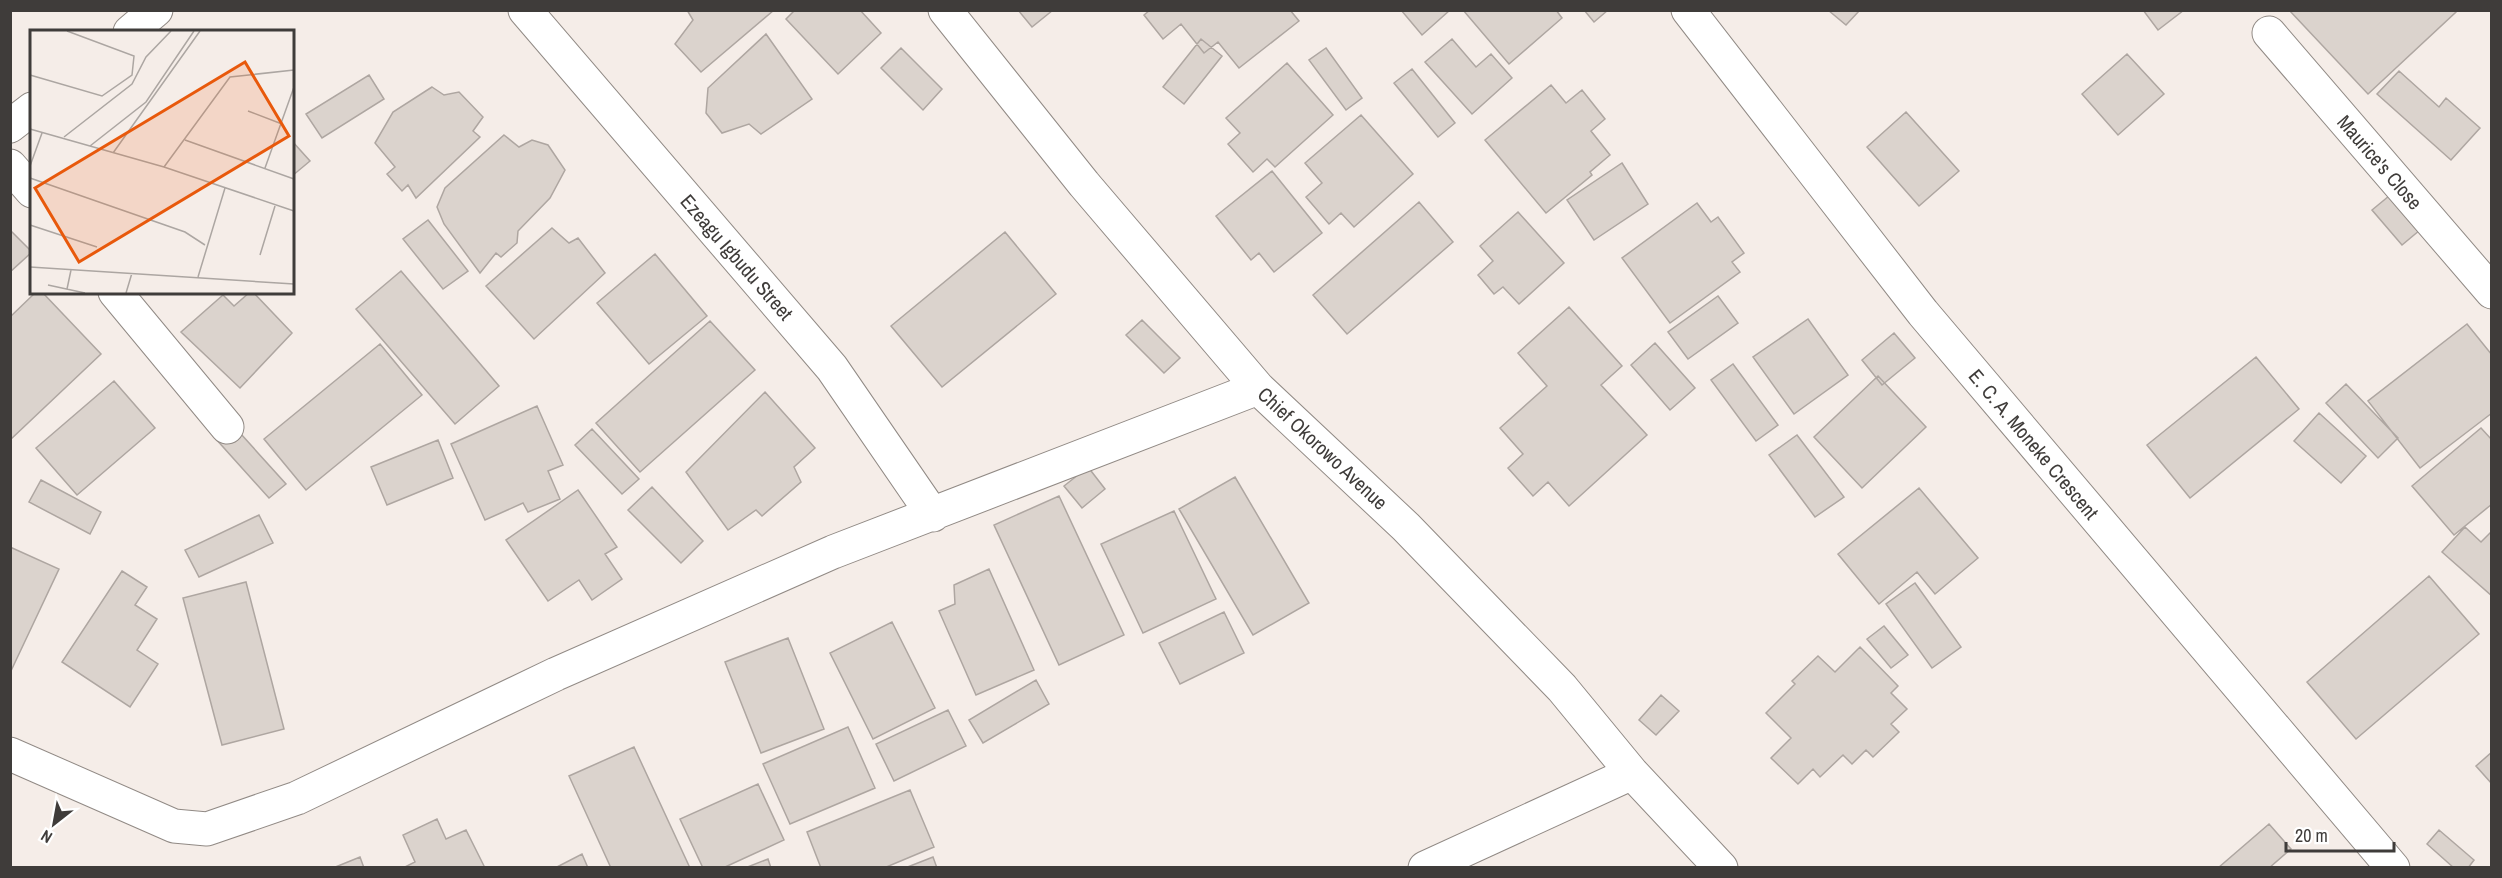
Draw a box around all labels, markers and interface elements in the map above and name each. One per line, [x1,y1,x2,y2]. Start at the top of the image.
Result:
inset map [30,30,294,294]
street label: Maurice's Close [2331,109,2429,215]
street label: Ezeagu Igbudu Street [675,188,800,326]
street label: E. C. A. Moneke Crescent [1963,363,2105,525]
street label: Chief Okorowo Avenue [1252,381,1394,515]
north arrow [24,794,84,854]
scale bar [2286,815,2394,853]
text: 20 m [2295,823,2328,848]
text: N [37,825,56,849]

